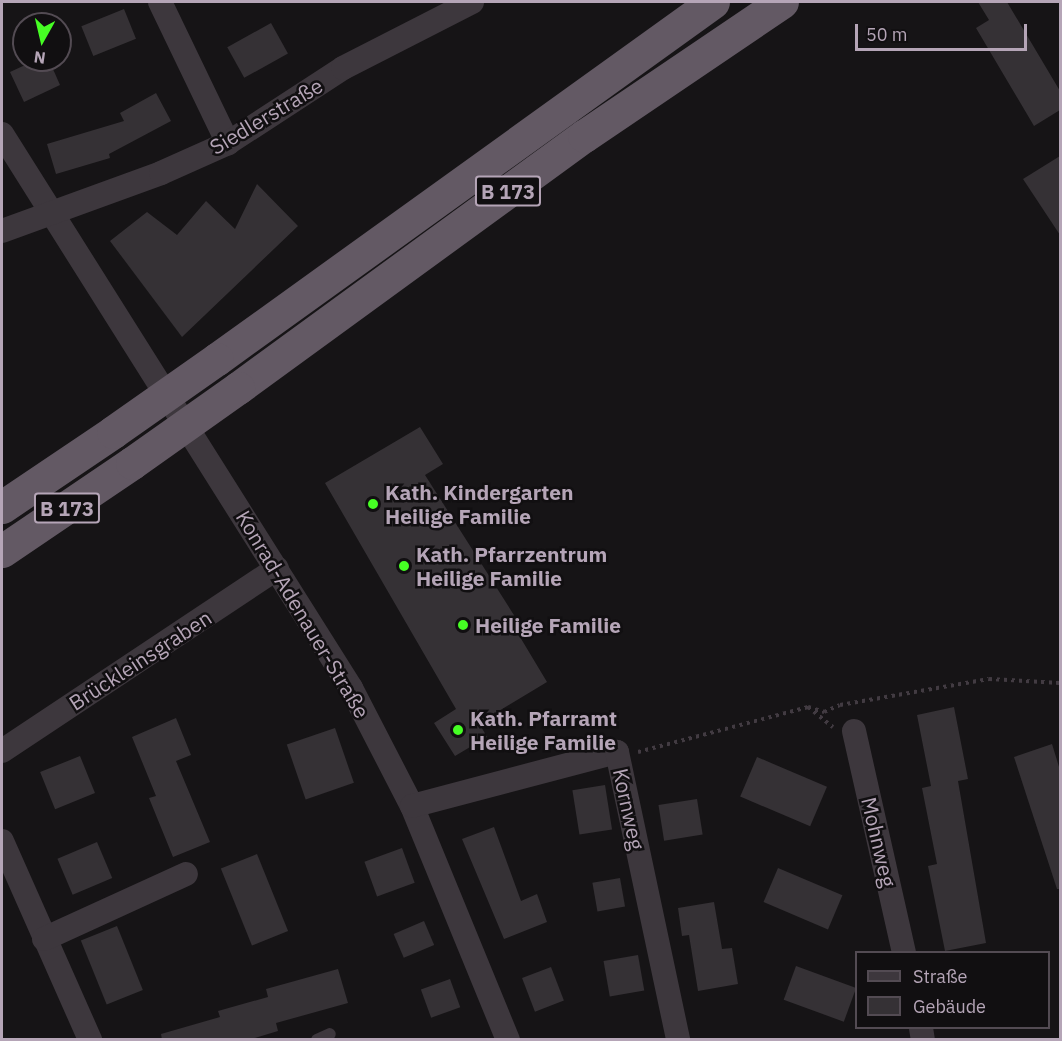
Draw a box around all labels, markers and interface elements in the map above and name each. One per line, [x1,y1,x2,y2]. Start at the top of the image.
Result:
north arrow [12,12,72,72]
scale bar [858,12,1030,50]
text: 50 m [866,23,908,46]
text: N [33,47,47,69]
street label: Siedlerstraße [205,72,327,160]
road number: B 173 [474,174,542,208]
place label: Kath. Kindergarten Heilige Familie [385,479,573,529]
road number: B 173 [32,491,101,525]
marker: Kath. Kindergarten Heilige Familie [366,497,380,511]
street label: Konrad-Adenauer-Straße [231,506,375,722]
place label: Kath. Pfarrzentrum Heilige Familie [416,541,607,591]
marker: Kath. Pfarrzentrum Heilige Familie [397,559,411,573]
street label: Brückleinsgraben [64,605,216,715]
place label: Heilige Familie [475,612,621,638]
marker: Heilige Familie [456,618,470,632]
place label: Kath. Pfarramt Heilige Familie [470,705,617,755]
marker: Kath. Pfarramt Heilige Familie [451,723,465,737]
street label: Kornweg [608,766,650,852]
street label: Mohnweg [856,795,902,889]
legend [855,951,1050,1029]
text: Straße [913,965,967,988]
text: Gebäude [913,995,986,1018]

